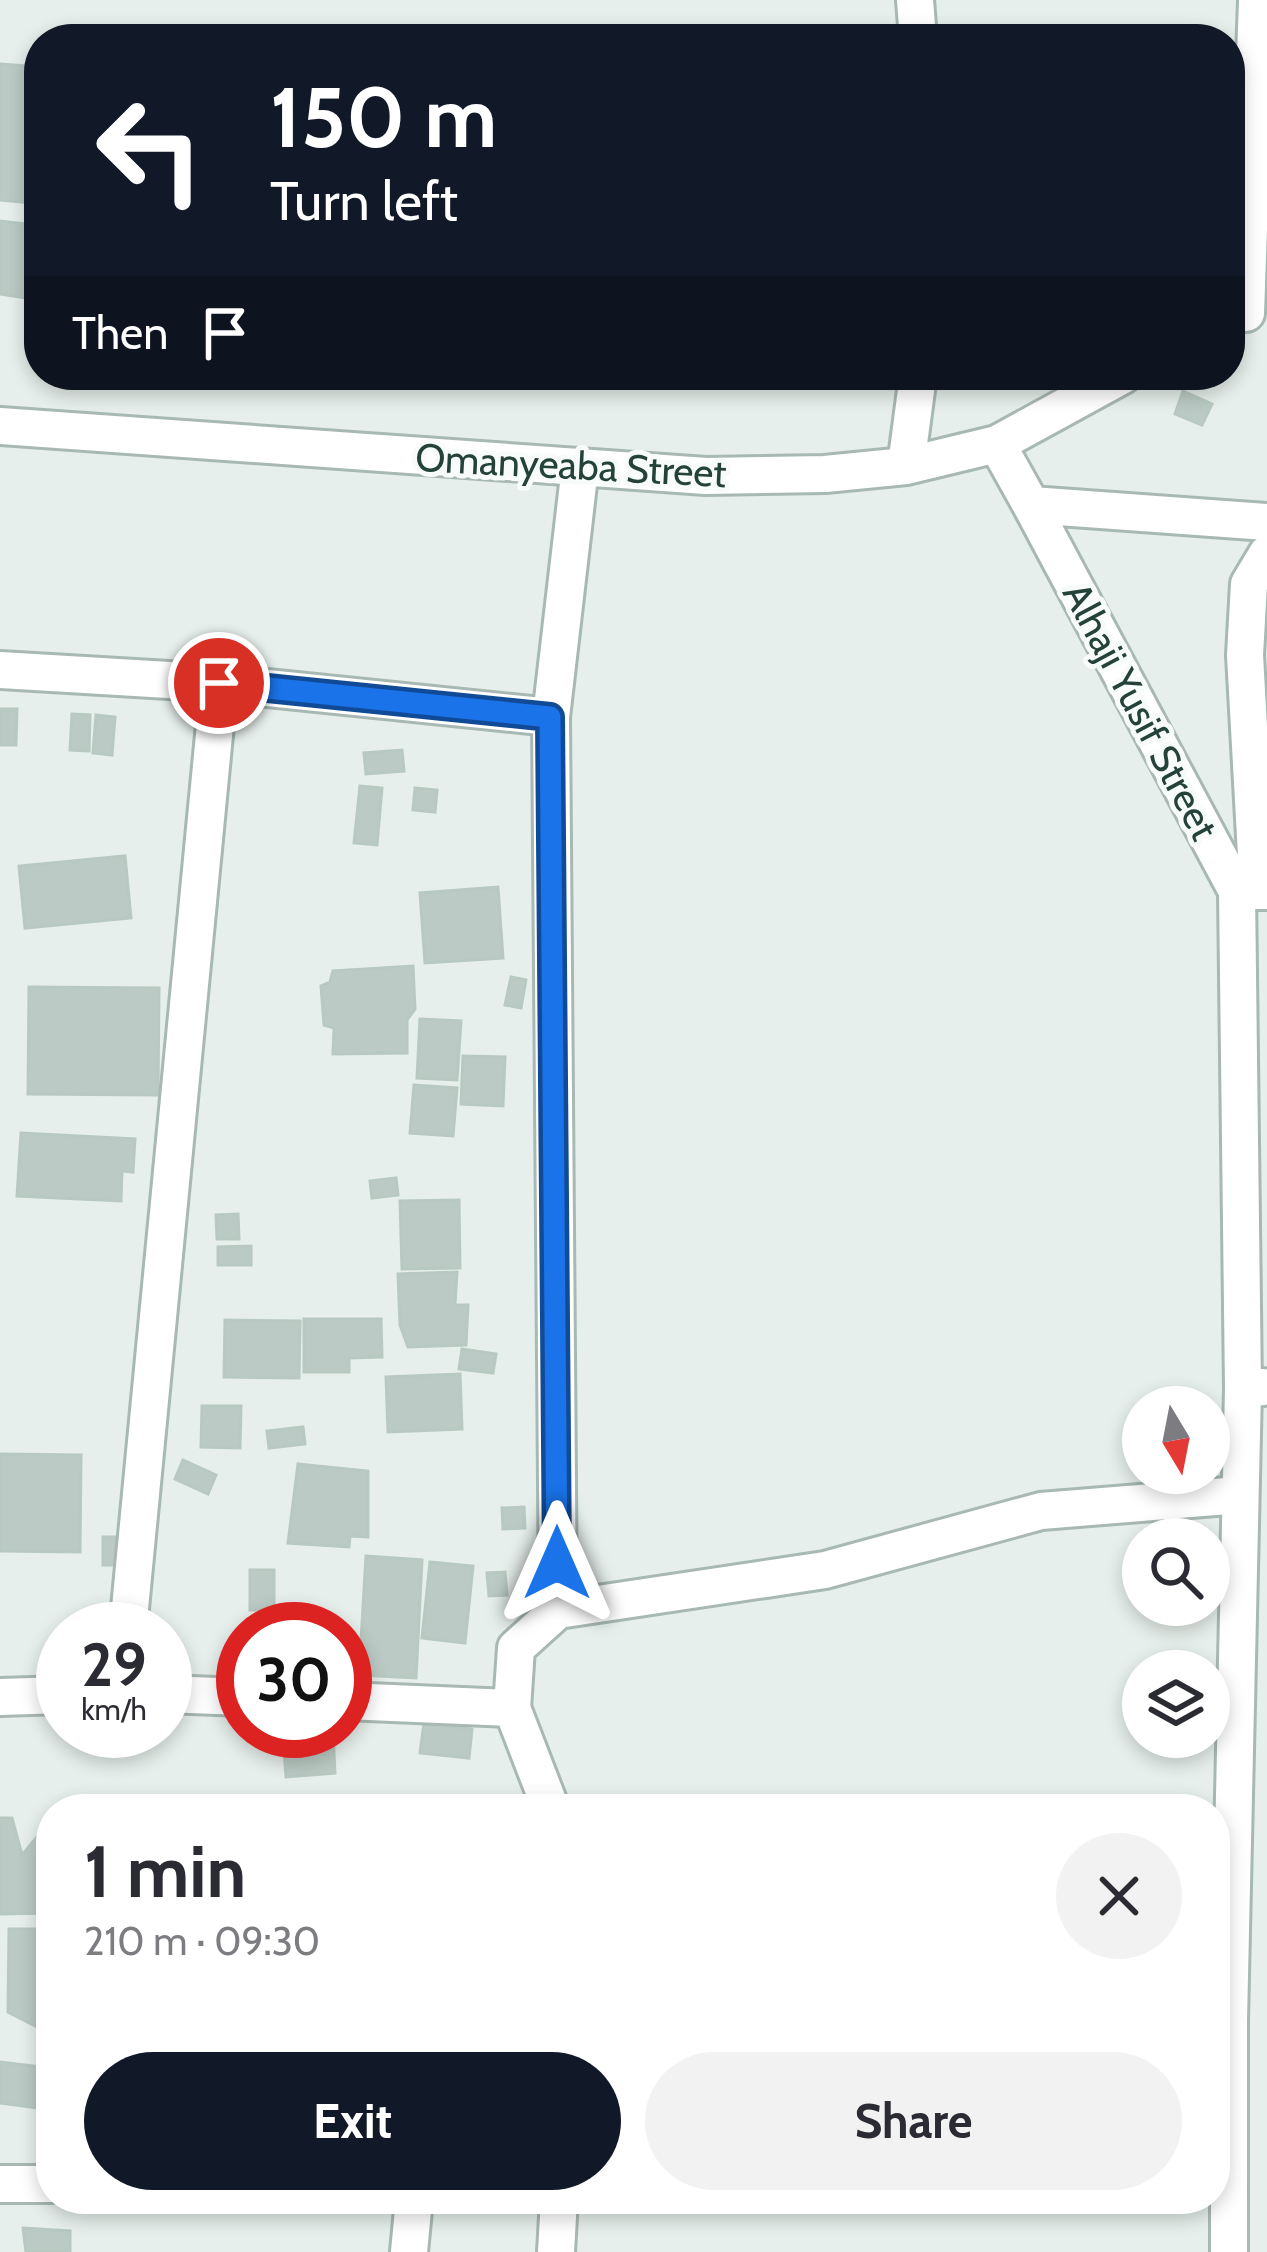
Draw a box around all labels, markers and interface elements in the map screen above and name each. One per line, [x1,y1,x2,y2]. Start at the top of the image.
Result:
text: 150 m [270,66,497,168]
icon: left [72,72,228,228]
text: Turn left [270,168,458,234]
icon: arrive [192,300,258,366]
text: Then [72,306,168,360]
street label: Omanyeaba Street [414,433,728,497]
street label: Alhaji Yusif Street [1053,574,1229,848]
pin [168,632,270,734]
icon: arrive [186,650,252,716]
north arrow [1122,1386,1230,1494]
map controls [1122,1386,1230,1758]
position arrow [494,1500,620,1626]
button: search [1122,1518,1230,1626]
speed limit sign: 30 [216,1602,372,1758]
text: 29 [81,1628,147,1701]
button: layers [1122,1650,1230,1758]
text: km/h [81,1691,147,1728]
text: 1 min [84,1828,246,1915]
button: close [1056,1833,1182,1959]
text: 210 m · 09:30 [84,1917,320,1965]
button: Exit [84,2052,621,2190]
button: Share [645,2052,1182,2190]

